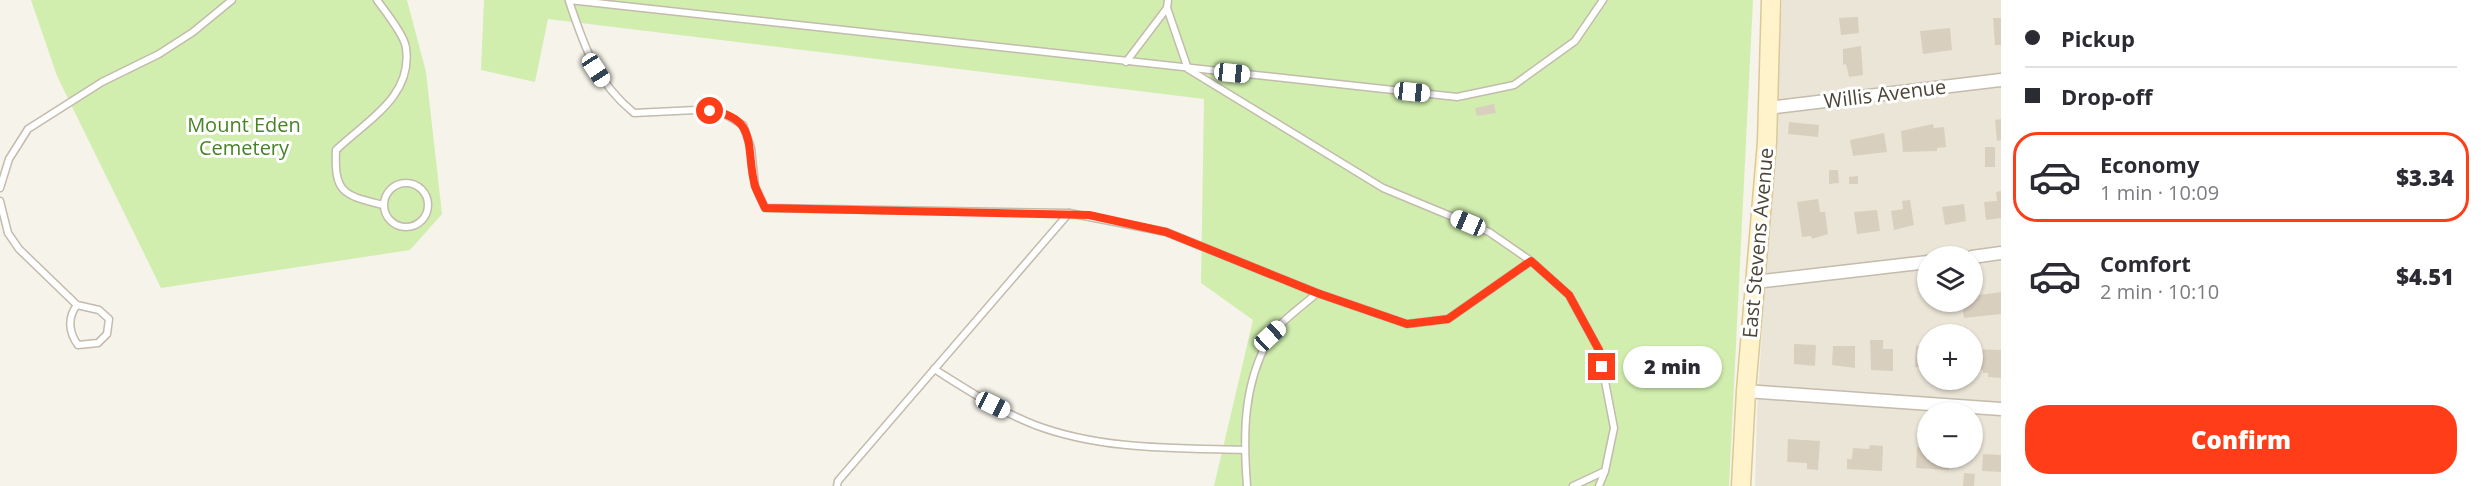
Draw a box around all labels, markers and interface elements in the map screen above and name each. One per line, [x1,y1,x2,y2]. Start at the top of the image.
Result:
text: Pickup [2061,23,2135,53]
car [579,50,613,90]
car [1213,62,1251,84]
street label: Willis Avenue [1822,73,1948,114]
car [1393,81,1431,103]
text: Drop-off [2061,81,2153,111]
route start [696,97,723,124]
park label: Mount Eden Cemetery [187,111,301,161]
street label: East Stevens Avenue [1736,147,1779,339]
text: Economy [2100,149,2199,179]
icon: car [2028,150,2082,204]
text: $3.34 [2396,162,2454,192]
text: 1 min · 10:09 [2100,179,2219,206]
car [1448,208,1488,238]
map controls [1917,246,1983,468]
button: layers [1917,246,1983,312]
text: Comfort [2100,248,2191,278]
icon: car [2028,249,2082,303]
text: $4.51 [2396,261,2454,291]
text: 2 min · 10:10 [2100,278,2219,305]
car [1251,317,1289,355]
button: + [1917,324,1983,390]
callout: 2 min [1623,346,1722,388]
route end [1588,353,1615,380]
text: 2 min [1644,353,1701,380]
car [973,389,1013,421]
button: − [1917,402,1983,468]
button: Confirm [2025,405,2457,474]

